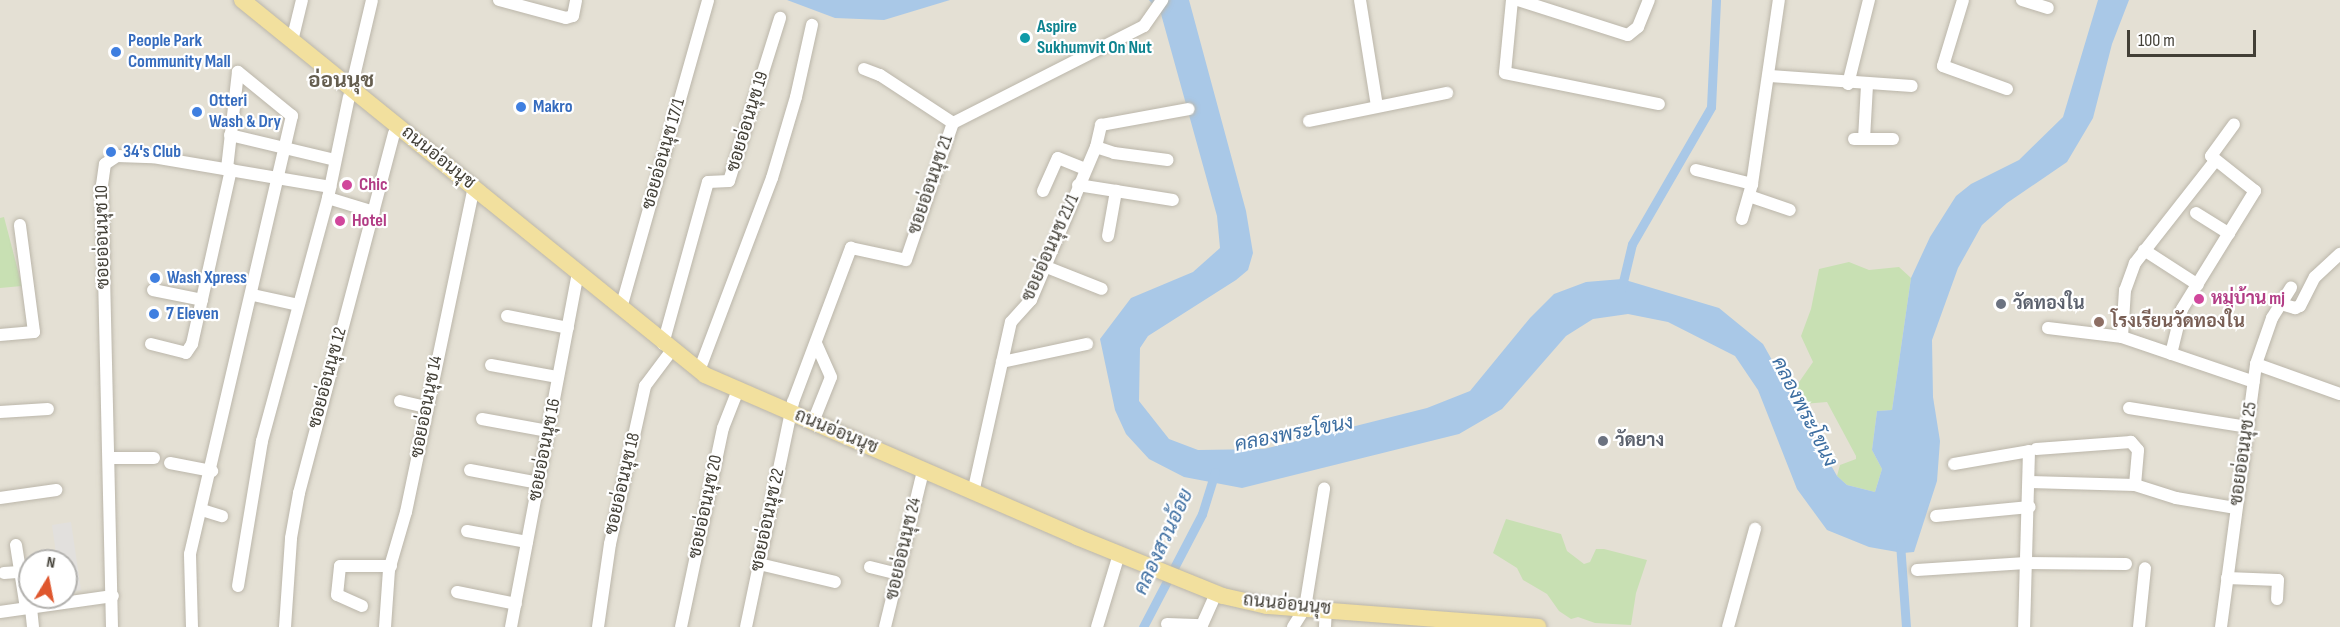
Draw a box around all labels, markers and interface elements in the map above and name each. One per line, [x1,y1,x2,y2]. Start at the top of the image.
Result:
place label: Aspire Sukhumvit On Nut [1037,17,1152,60]
scale bar [2130,18,2259,56]
text: 100 m [2138,30,2175,51]
place label: People Park Community Mall [128,31,231,74]
marker: Aspire Sukhumvit On Nut [1018,31,1032,45]
marker: People Park Community Mall [109,45,123,59]
district label: อ่อนนุช [308,68,374,94]
street label: ซอยอ่อนนุช 19 [722,69,774,175]
place label: Otteri Wash & Dry [209,91,281,134]
place label: Makro [533,96,573,118]
street label: ซอยอ่อนนุช 17/1 [638,96,690,212]
marker: Makro [514,100,528,114]
marker: Otteri Wash & Dry [190,105,204,119]
street label: ถนนอ่อนนุช [397,122,479,194]
street label: ซอยอ่อนนุช 21 [904,133,958,237]
place label: 34's Club [123,141,181,163]
marker: 34's Club [104,145,118,159]
place label: Chic [359,174,387,196]
marker: Chic [340,178,354,192]
street label: ซอยอ่อนนุช 10 [91,185,115,289]
street label: ซอยอ่อนนุช 21/1 [1018,191,1084,305]
place label: Hotel [352,210,387,232]
marker: Hotel [333,214,347,228]
place label: Wash Xpress [167,267,247,289]
marker: Wash Xpress [148,271,162,285]
place label: หมู่บ้าน mj [2211,288,2285,310]
marker: หมู่บ้าน mj [2192,292,2206,306]
place label: วัดทองใน [2013,293,2085,315]
marker: วัดทองใน [1994,297,2008,311]
place label: 7 Eleven [166,303,219,325]
marker: 7 Eleven [147,307,161,321]
place label: โรงเรียนวัดทองใน [2111,311,2245,333]
marker: โรงเรียนวัดทองใน [2092,315,2106,329]
street label: ซอยอ่อนนุช 12 [304,325,352,431]
water label: คลองพระโขนง [1766,353,1842,471]
street label: ซอยอ่อนนุช 14 [407,354,447,460]
street label: ซอยอ่อนนุช 16 [524,397,566,503]
street label: ซอยอ่อนนุช 25 [2226,401,2262,507]
street label: ถนนอ่อนนุช [791,405,881,459]
water label: คลองพระโขนง [1233,411,1355,457]
place label: วัดยาง [1615,430,1664,452]
street label: ซอยอ่อนนุช 18 [601,431,645,537]
marker: วัดยาง [1596,434,1610,448]
street label: ซอยอ่อนนุช 20 [684,453,728,561]
street label: ซอยอ่อนนุช 22 [747,467,789,573]
water label: คลองสวนอ้อย [1129,485,1199,599]
street label: ซอยอ่อนนุช 24 [882,496,926,602]
north arrow [18,549,78,609]
text: N [45,553,57,573]
street label: ถนนอ่อนนุช [1242,590,1332,620]

